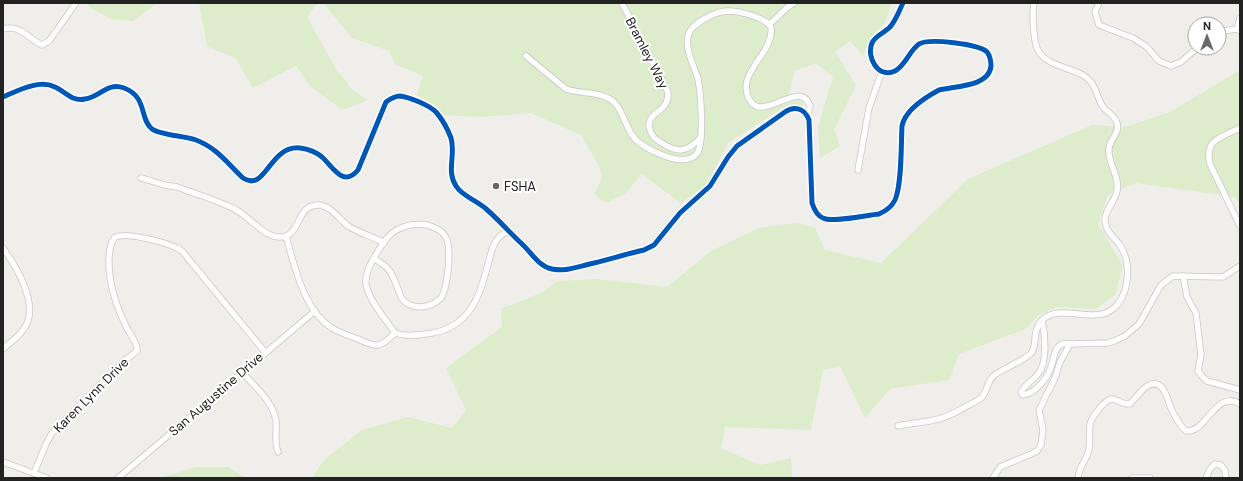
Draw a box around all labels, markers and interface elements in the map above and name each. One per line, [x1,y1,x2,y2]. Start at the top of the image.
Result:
street label: Bramley Way [622,14,672,92]
north arrow [1187,16,1227,56]
text: N [1203,19,1211,33]
place label: FSHA [504,178,536,195]
marker: FSHA [491,181,501,191]
street label: San Augustine Drive [165,348,267,440]
street label: Karen Lynn Drive [50,354,132,436]

